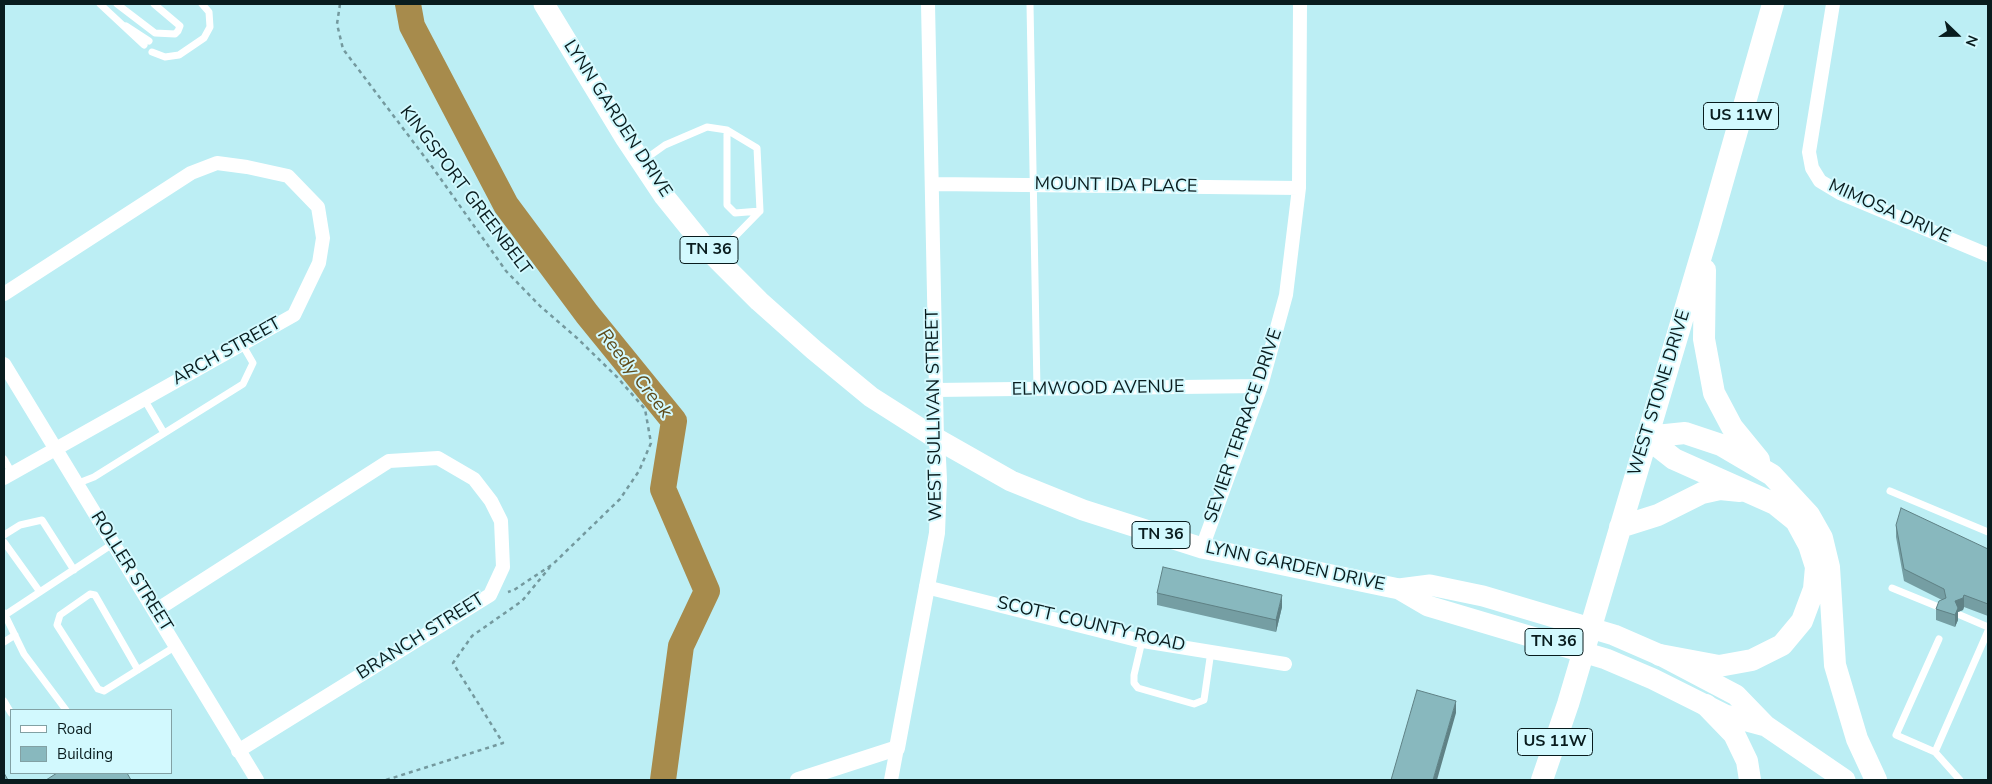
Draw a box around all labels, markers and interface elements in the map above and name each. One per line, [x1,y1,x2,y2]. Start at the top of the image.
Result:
north arrow [1932,10,1982,60]
text: N [1961,32,1982,49]
street label: LYNN GARDEN DRIVE [558,36,676,202]
street label: KINGSPORT GREENBELT [394,102,536,280]
road number: US 11W [1704,102,1778,130]
street label: MOUNT IDA PLACE [1034,174,1198,198]
street label: MIMOSA DRIVE [1825,176,1953,248]
road number: TN 36 [680,236,738,264]
street label: WEST STONE DRIVE [1624,307,1696,479]
street label: WEST SULLIVAN STREET [922,309,948,521]
street label: ARCH STREET [169,313,285,391]
water label: Reedy Creek [592,325,676,423]
street label: SEVIER TERRACE DRIVE [1201,326,1287,526]
street label: ELMWOOD AVENUE [1011,377,1185,401]
street label: ROLLER STREET [85,508,177,636]
road number: TN 36 [1132,522,1190,548]
street label: LYNN GARDEN DRIVE [1203,537,1387,597]
street label: BRANCH STREET [353,589,489,685]
street label: SCOTT COUNTY ROAD [995,593,1187,657]
road number: TN 36 [1525,628,1583,656]
legend [10,709,172,774]
text: Road [57,719,92,739]
road number: US 11W [1518,729,1592,756]
text: Building [57,744,113,764]

